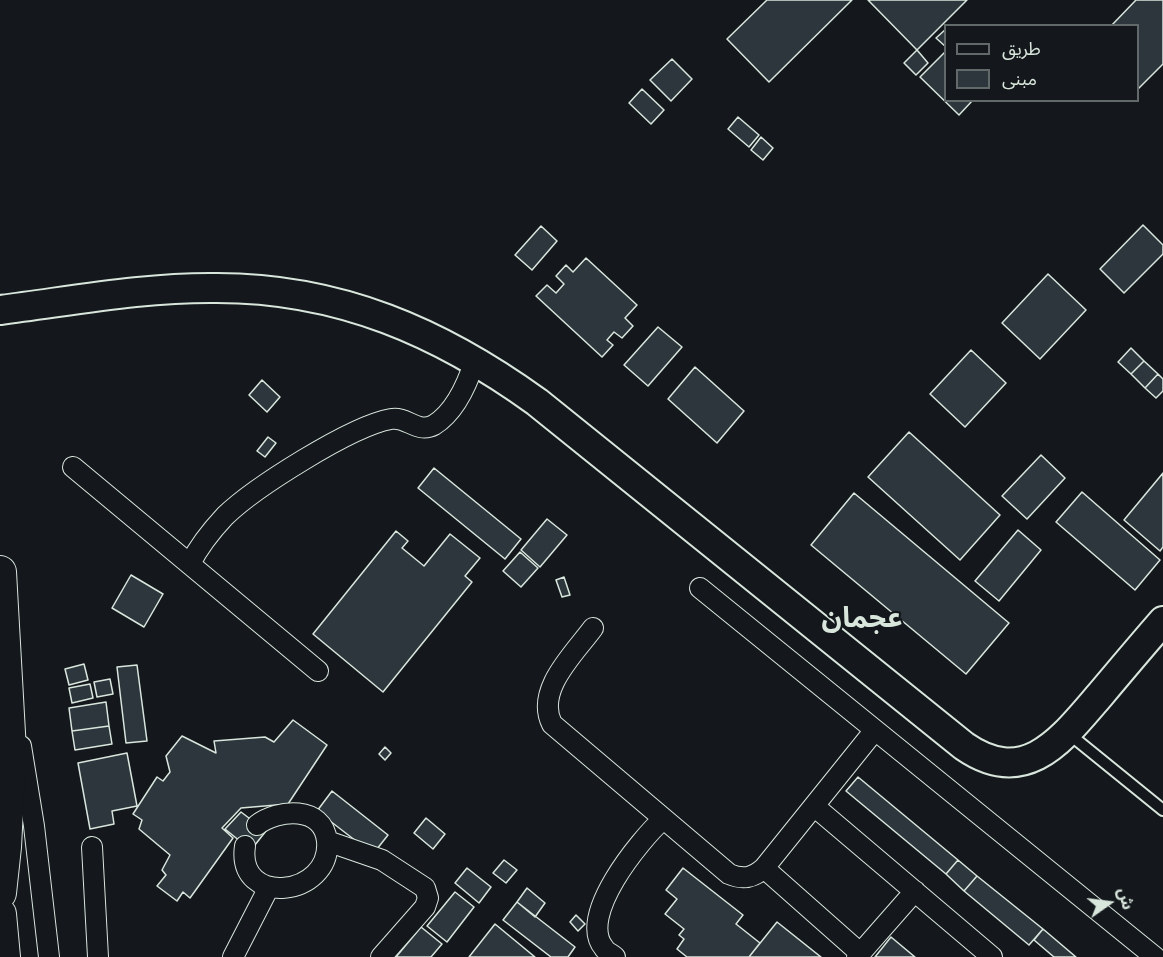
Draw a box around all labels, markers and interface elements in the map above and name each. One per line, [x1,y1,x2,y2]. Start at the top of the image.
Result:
legend [944,24,1139,102]
text: طريق [1002,37,1041,60]
text: مبنى [1002,67,1037,90]
district label: عجمان [821,602,903,636]
north arrow [1079,873,1139,933]
text: ش [1114,886,1139,912]

